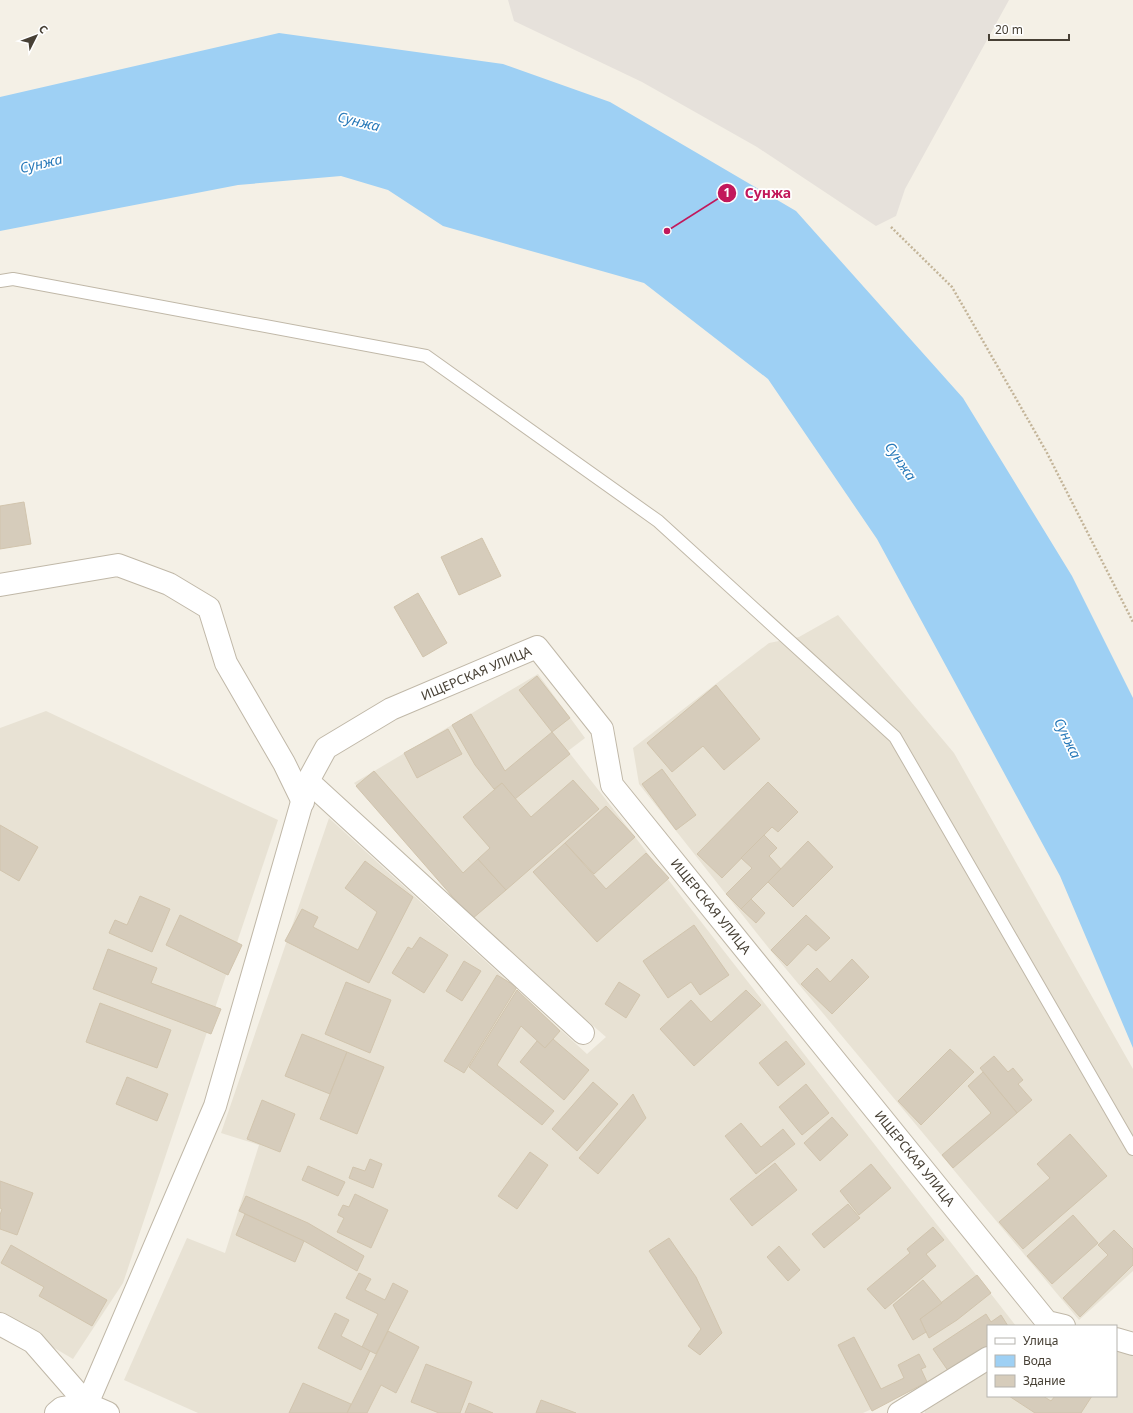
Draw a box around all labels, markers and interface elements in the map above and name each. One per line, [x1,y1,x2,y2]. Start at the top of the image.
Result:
north arrow [16,16,56,56]
scale bar [989,16,1069,42]
text: С [36,21,52,37]
text: 20 m [995,21,1023,38]
water label: Сунжа [336,107,382,135]
water label: Сунжа [18,149,64,177]
callout: Сунжа [717,180,799,206]
text: Сунжа [745,183,791,202]
text: 1 [724,184,730,201]
water label: Сунжа [881,438,921,484]
street label: ИЩЕРСКАЯ УЛИЦА [418,641,535,704]
water label: Сунжа [1050,715,1086,762]
street label: ИЩЕРСКАЯ УЛИЦА [667,854,756,958]
street label: ИЩЕРСКАЯ УЛИЦА [871,1106,960,1210]
legend [987,1325,1117,1397]
text: Улица [1023,1332,1058,1349]
text: Вода [1023,1352,1052,1369]
text: Здание [1023,1372,1066,1389]

